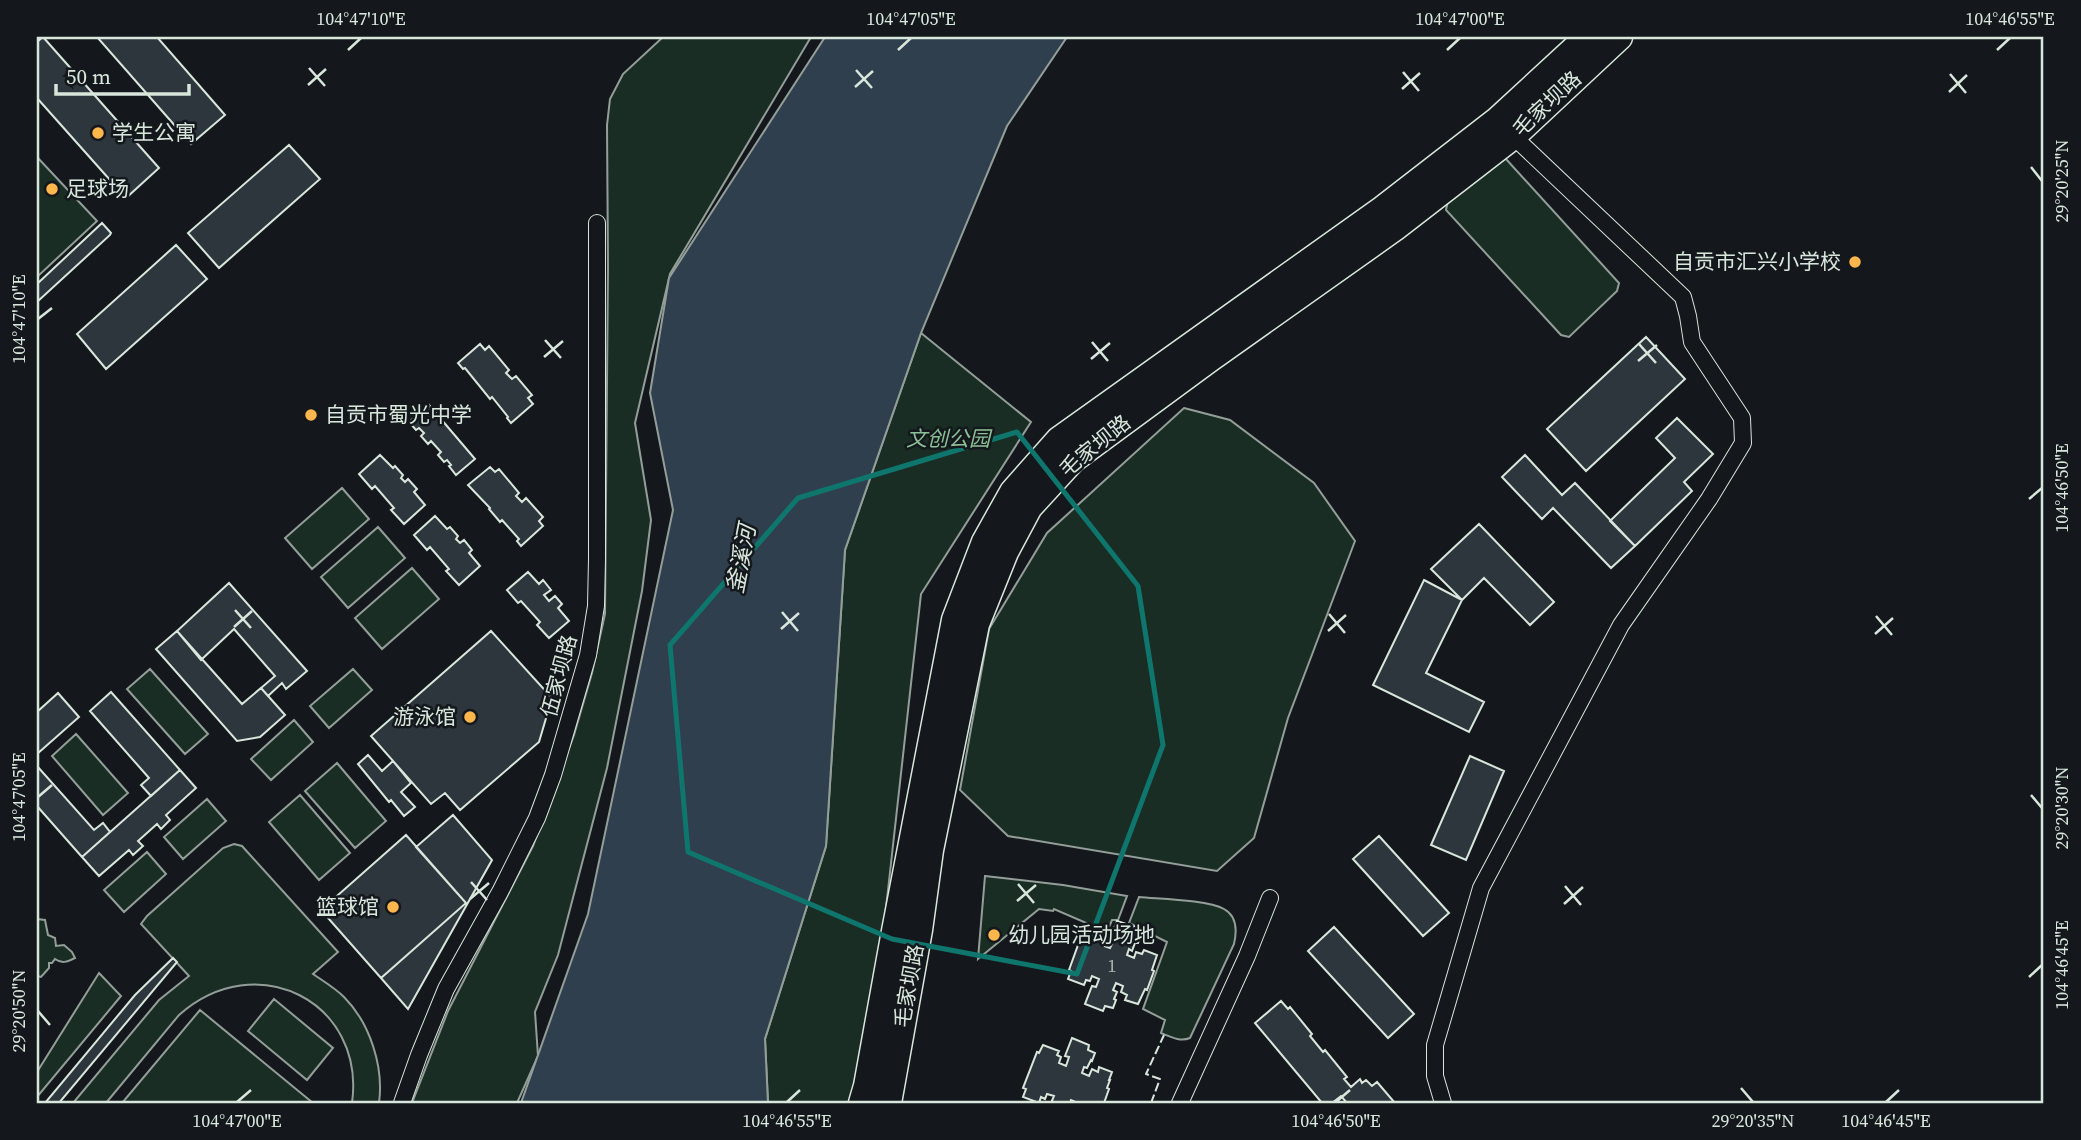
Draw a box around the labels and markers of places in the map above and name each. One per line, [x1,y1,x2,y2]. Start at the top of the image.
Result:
place label: 学生公寓 [112,118,196,147]
marker: 学生公寓 [90,125,106,141]
place label: 足球场 [66,174,129,203]
marker: 足球场 [44,181,60,197]
place label: 自贡市汇兴小学校 [1673,247,1841,276]
marker: 自贡市汇兴小学校 [1847,254,1863,270]
place label: 自贡市蜀光中学 [325,400,472,429]
marker: 自贡市蜀光中学 [303,407,319,423]
place label: 游泳馆 [393,702,456,731]
marker: 游泳馆 [462,709,478,725]
place label: 篮球馆 [316,892,379,921]
marker: 篮球馆 [385,899,401,915]
place label: 幼儿园活动场地 [1008,920,1155,949]
marker: 幼儿园活动场地 [986,927,1002,943]

